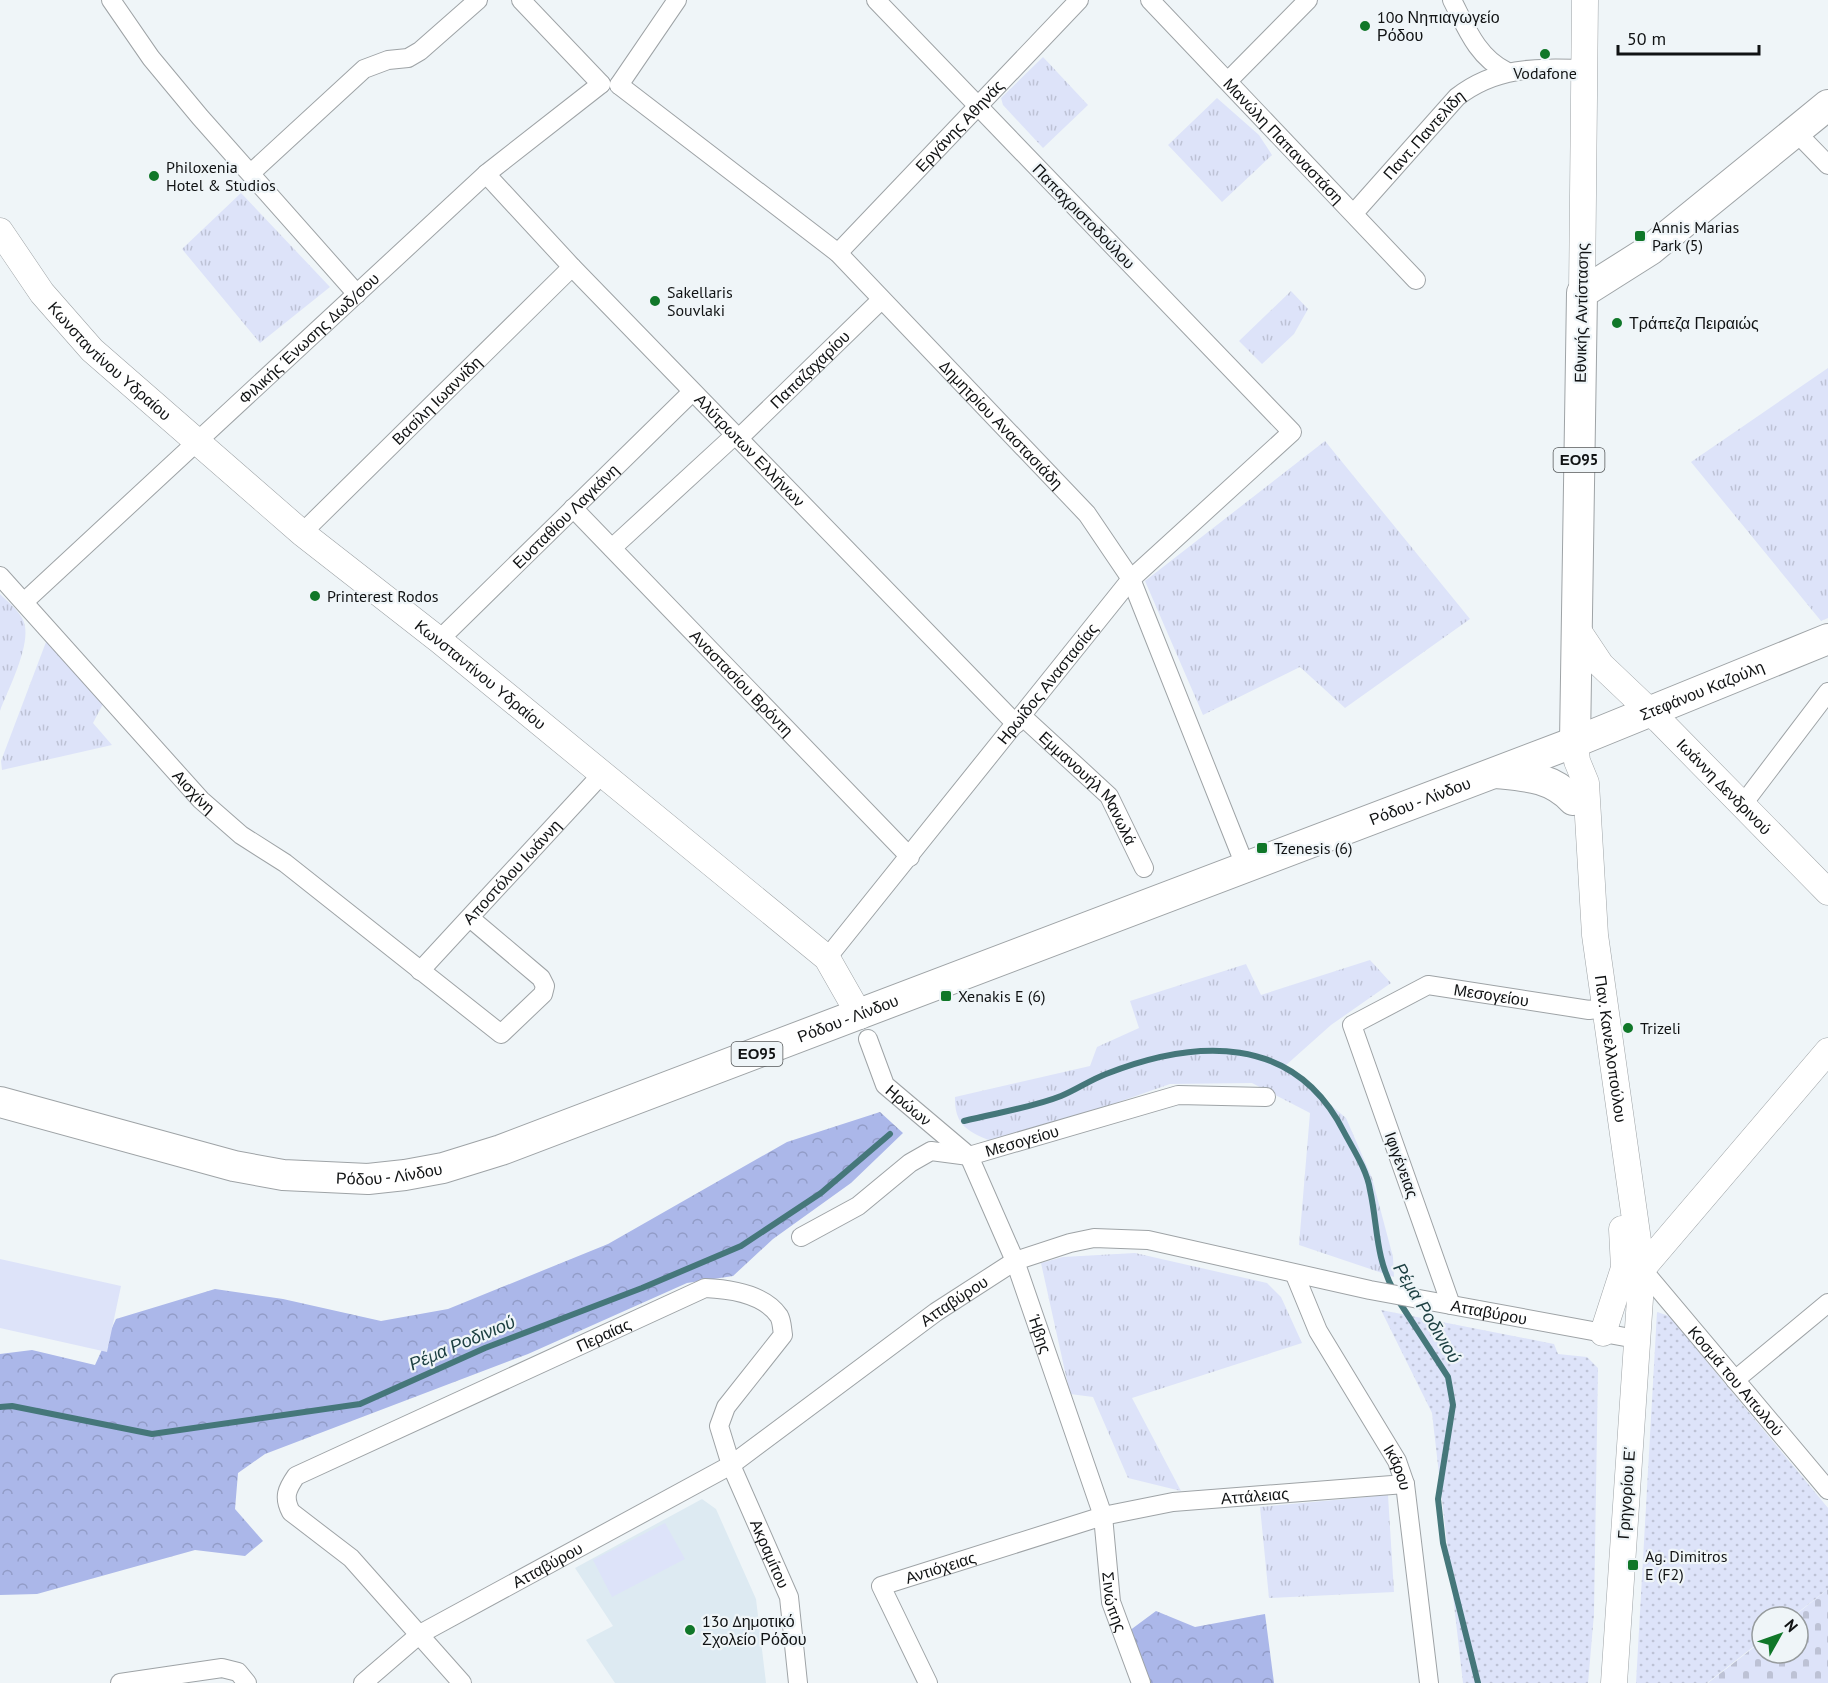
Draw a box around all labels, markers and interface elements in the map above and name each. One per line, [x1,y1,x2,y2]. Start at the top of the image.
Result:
place label: 10ο Νηπιαγωγείο Ρόδου [1377,7,1500,45]
scale bar [1618,18,1759,56]
marker: 10ο Νηπιαγωγείο Ρόδου [1358,19,1372,33]
text: 50 m [1627,27,1666,50]
marker: Vodafone [1538,47,1552,61]
place label: Vodafone [1512,63,1577,83]
street label: Μανώλη Παπαναστάση [1219,74,1348,208]
street label: Εργάνης Αθηνάς [911,75,1008,176]
street label: Παντ. Παντελίδη [1379,85,1468,183]
place label: Philoxenia Hotel & Studios [166,157,276,195]
street label: Παπαχριστοδούλου [1029,159,1139,273]
marker: Philoxenia Hotel & Studios [147,169,161,183]
place label: Annis Marias Park (5) [1652,217,1739,255]
marker: Annis Marias Park (5) [1633,229,1647,243]
street label: Εθνικής Αντίστασης [1570,243,1592,383]
street label: Φιλικής Ένωσης Δωδ/σου [234,268,383,408]
place label: Sakellaris Souvlaki [667,282,733,320]
marker: Sakellaris Souvlaki [648,294,662,308]
street label: Κωνσταντίνου Υδραίου [44,297,175,424]
place label: Τράπεζα Πειραιώς [1629,313,1759,333]
marker: Τράπεζα Πειραιώς [1610,316,1624,330]
street label: Παπαζαχαρίου [766,326,854,413]
street label: Βασίλη Ιωαννίδη [388,352,486,449]
street label: Δημητρίου Αναστασιάδη [936,356,1068,493]
street label: Αλύτρωτων Ελλήνων [691,389,809,511]
road number: ΕΟ95 [1554,448,1604,472]
street label: Ευσταθίου Λαγκάνη [508,460,623,573]
place label: Printerest Rodos [327,586,439,606]
marker: Printerest Rodos [308,589,322,603]
street label: Κωνσταντίνου Υδραίου [411,615,550,734]
street label: Ηρωίδος Αναστασίας [993,619,1102,748]
street label: Αναστασίου Βρόντη [686,625,798,740]
street label: Στεφάνου Καζούλη [1637,656,1767,725]
street label: Εμμανουήλ Μανωλά [1035,727,1141,848]
street label: Ιωάννη Δενδρινού [1673,734,1776,839]
street label: Αισχίνη [169,765,219,818]
street label: Ρόδου - Λίνδου [1366,773,1473,829]
street label: Αποστόλου Ιωάννη [458,815,565,929]
place label: Tzenesis (6) [1274,838,1352,858]
marker: Tzenesis (6) [1255,841,1269,855]
street label: Παν. Κανελλοπούλου [1591,974,1631,1124]
street label: Μεσογείου [1452,979,1530,1011]
place label: Xenakis E (6) [958,986,1045,1006]
marker: Xenakis E (6) [939,989,953,1003]
street label: Ρόδου - Λίνδου [794,990,901,1047]
place label: Trizeli [1640,1018,1681,1038]
marker: Trizeli [1621,1021,1635,1035]
road number: ΕΟ95 [732,1042,783,1066]
street label: Ηρώων [882,1080,936,1130]
street label: Μεσογείου [983,1120,1061,1161]
street label: Ιφιγένειας [1381,1129,1423,1201]
street label: Ρόδου - Λίνδου [336,1158,444,1189]
water label: Ρέμα Ροδινιού [1388,1258,1467,1367]
street label: Ατταβύρου [916,1271,992,1330]
street label: Ατταβύρου [1449,1295,1529,1329]
water label: Ρέμα Ροδινιού [405,1310,519,1375]
street label: Ήβης [1024,1311,1056,1356]
street label: Περαίας [573,1314,634,1356]
street label: Κοσμά του Αιτωλού [1684,1322,1788,1440]
street label: Ικάρου [1379,1441,1416,1491]
street label: Γρηγορίου Ε' [1613,1446,1639,1540]
street label: Αττάλειας [1220,1483,1290,1508]
street label: Ακραμίτου [746,1516,794,1591]
street label: Ατταβύρου [509,1538,586,1592]
place label: Ag. Dimitros E (F2) [1645,1546,1728,1584]
street label: Αντιόχειας [903,1547,978,1588]
marker: Ag. Dimitros E (F2) [1626,1558,1640,1572]
street label: Σινώπης [1098,1571,1131,1635]
north arrow [1750,1605,1810,1665]
place label: 13ο Δημοτικό Σχολείο Ρόδου [702,1611,806,1649]
text: N [1780,1615,1803,1636]
marker: 13ο Δημοτικό Σχολείο Ρόδου [683,1623,697,1637]

